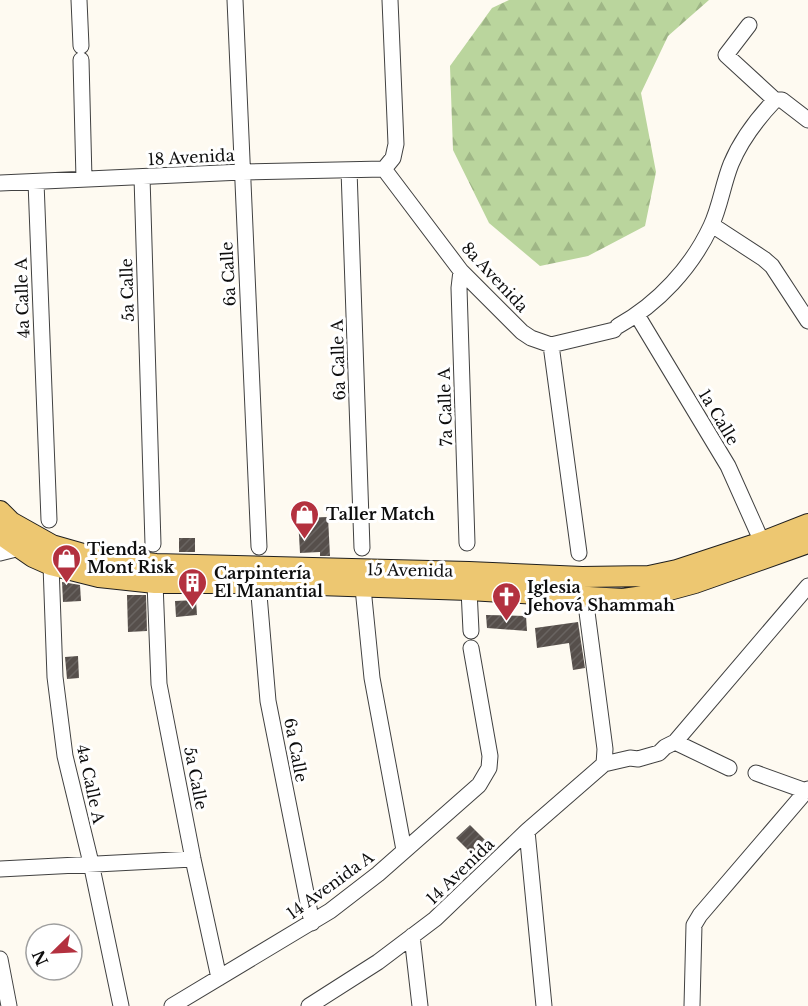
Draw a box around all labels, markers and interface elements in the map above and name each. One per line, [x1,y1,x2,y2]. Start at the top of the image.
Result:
street label: 18 Avenida [147,145,235,169]
street label: 8a Avenida [458,238,533,316]
street label: 6a Calle [216,241,240,307]
street label: 4a Calle A [11,257,33,338]
street label: 5a Calle [116,258,138,322]
street label: 6a Calle A [327,318,349,401]
street label: 7a Calle A [434,367,456,447]
street label: 1a Calle [695,385,743,449]
shop icon: Taller Match [289,498,321,540]
place label: Taller Match [326,504,435,524]
place label: Tienda Mont Risk [87,539,175,577]
shop icon: Tienda Mont Risk [50,542,82,584]
street label: 15 Avenida [367,559,453,581]
place label: Carpintería El Manantial [214,563,323,601]
building icon: Carpintería El Manantial [177,566,209,608]
place label: Iglesia Jehová Shammah [524,577,675,615]
church icon: Iglesia Jehová Shammah [490,580,522,622]
street label: 6a Calle [280,716,312,784]
street label: 4a Calle A [73,743,109,826]
street label: 5a Calle [180,745,212,811]
street label: 14 Avenida [422,834,498,908]
street label: 14 Avenida A [283,846,378,923]
north arrow [24,922,84,982]
text: N [28,947,52,969]

